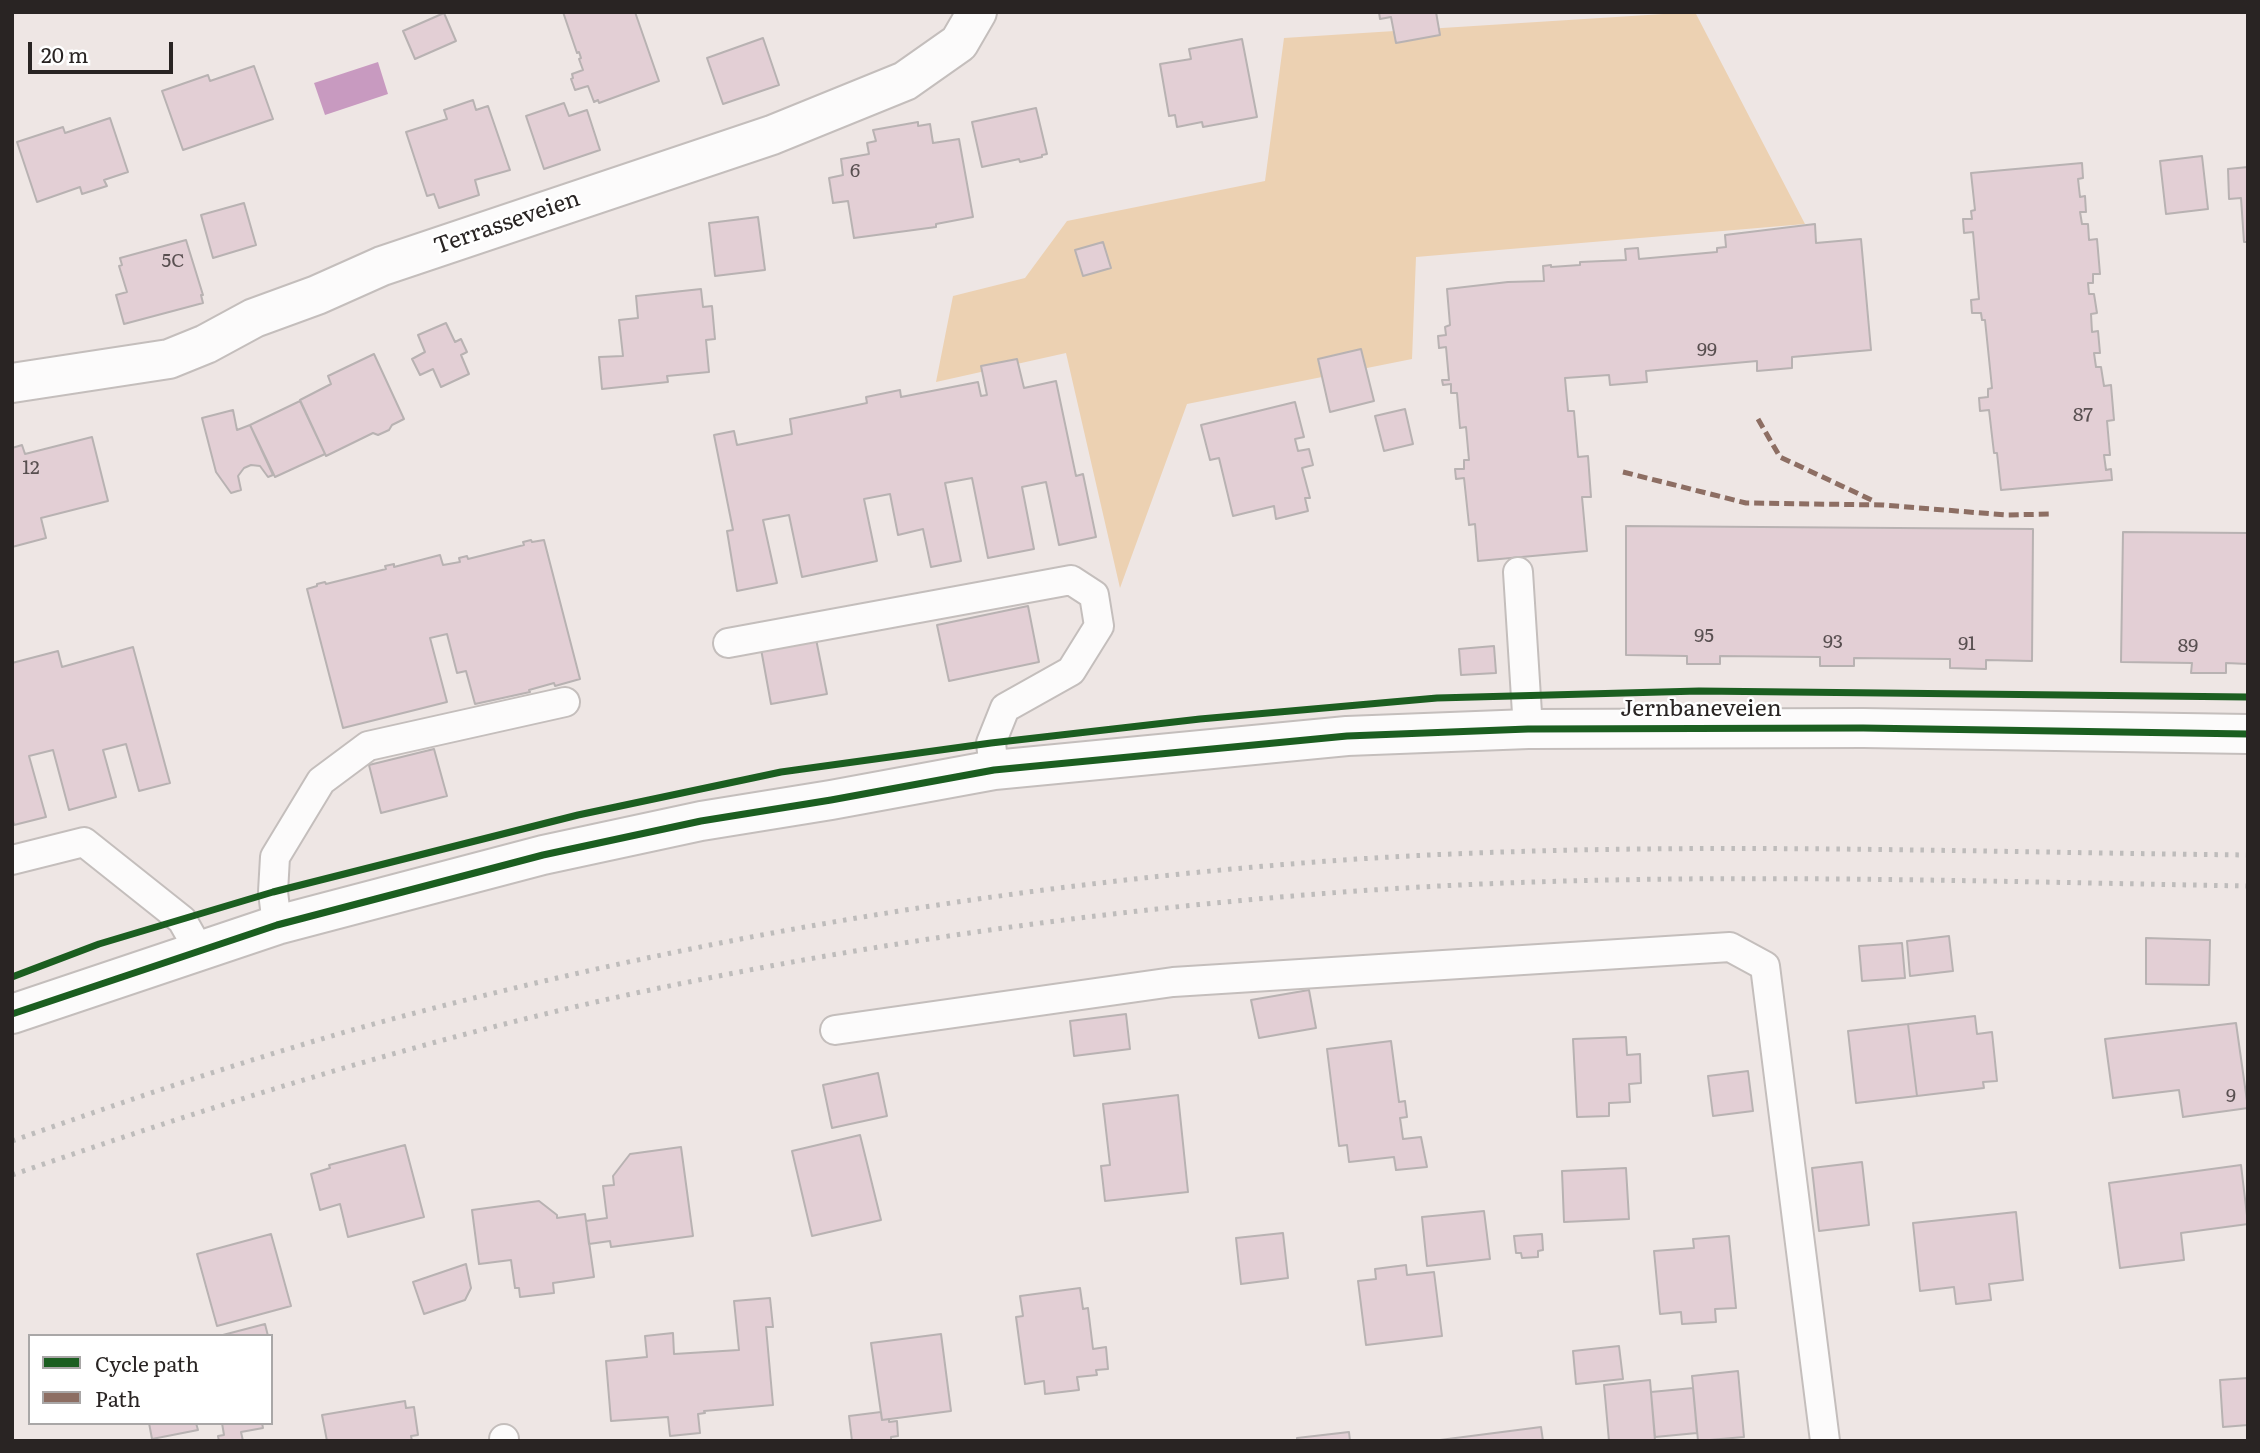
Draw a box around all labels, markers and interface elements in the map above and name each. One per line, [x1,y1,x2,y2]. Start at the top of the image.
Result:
scale bar [32,28,177,72]
text: 20 m [41,38,88,69]
house number: 6 [850,160,860,182]
street label: Terrasseveien [430,185,584,261]
house number: 5C [162,250,184,272]
house number: 99 [1697,339,1717,361]
house number: 87 [2073,404,2093,426]
house number: 12 [22,457,40,479]
house number: 95 [1694,625,1714,647]
house number: 93 [1823,631,1843,653]
house number: 91 [1958,633,1976,655]
house number: 89 [2178,635,2198,657]
street label: Jernbaneveien [1620,695,1782,723]
house number: 9 [2226,1085,2236,1107]
legend [28,1334,273,1425]
text: Cycle path [95,1347,199,1378]
text: Path [95,1382,141,1413]

